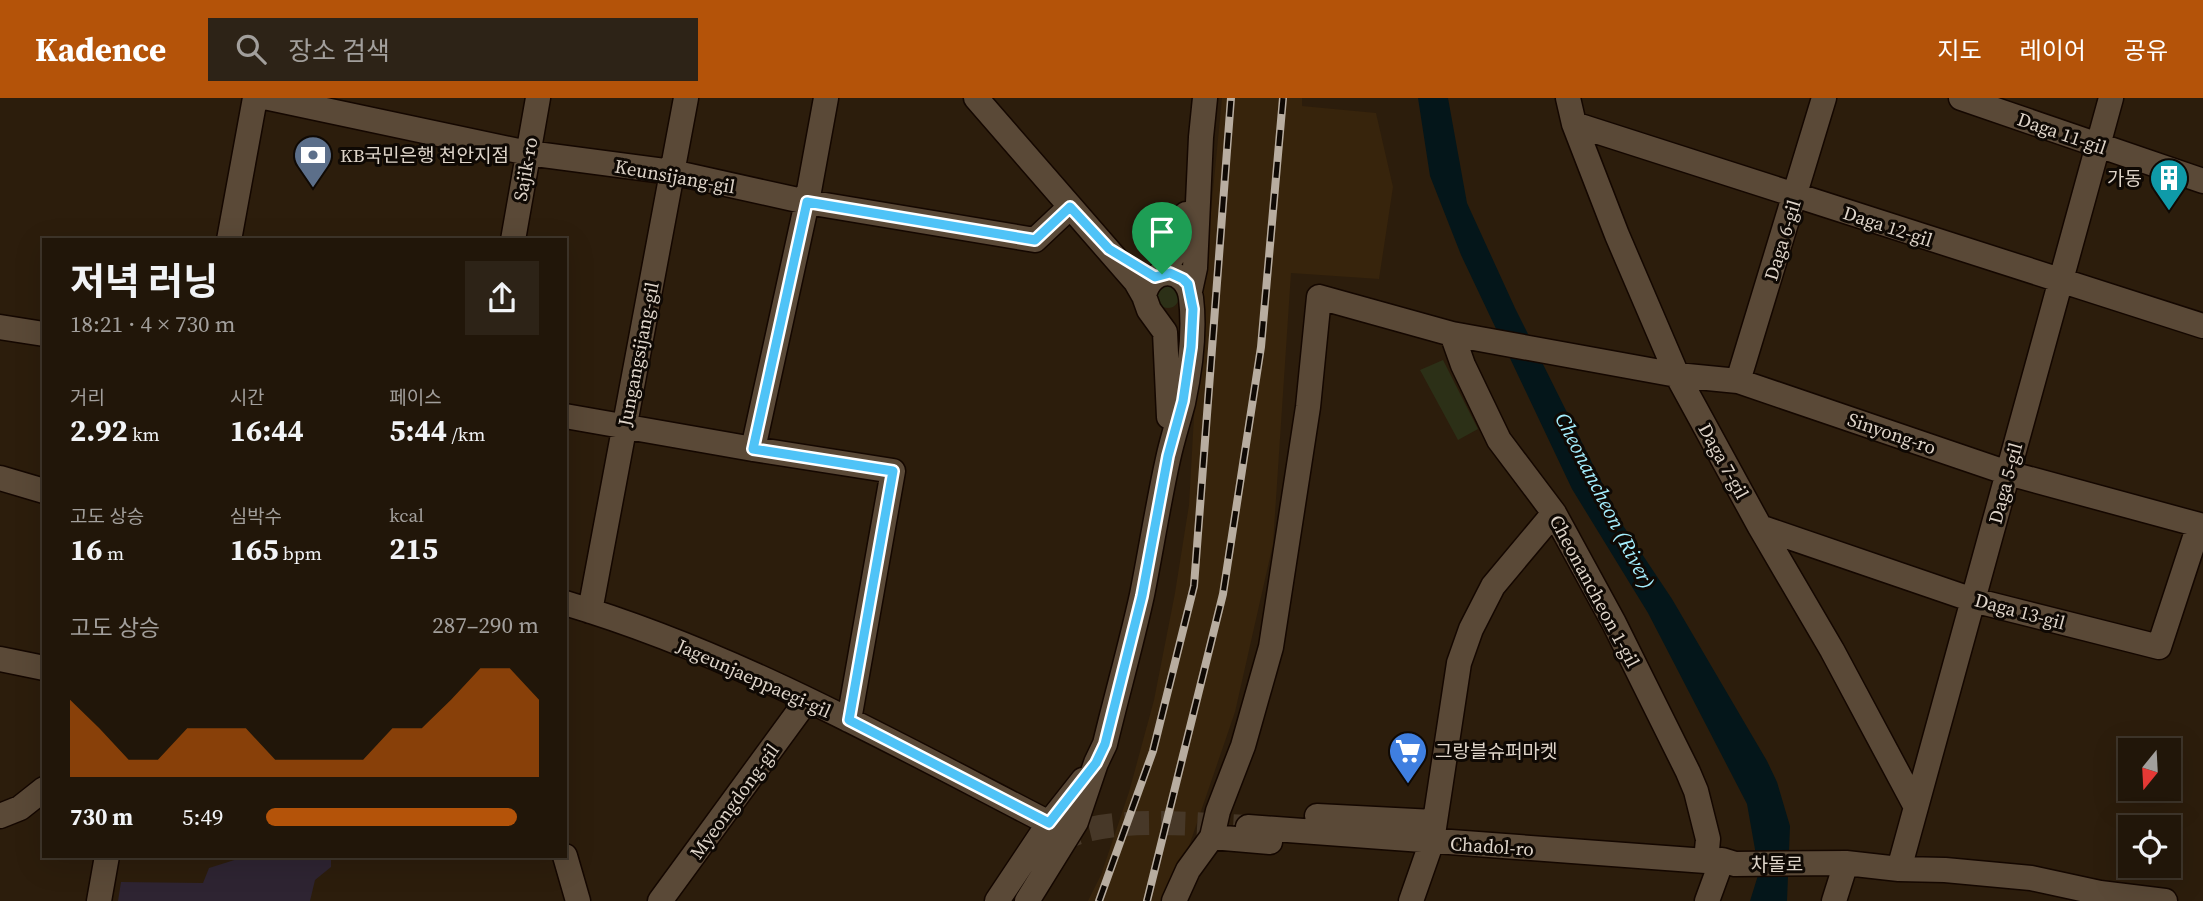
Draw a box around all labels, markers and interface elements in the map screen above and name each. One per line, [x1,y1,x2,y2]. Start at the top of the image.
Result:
search box [208,18,698,81]
text: Kadence [35,27,166,72]
icon: search [232,30,270,68]
text: 장소 검색 [288,33,390,69]
text: 지도 [1937,34,1982,67]
text: 레이어 [2020,34,2086,67]
text: 공유 [2124,34,2168,67]
street label: Daga 11-gil [2014,106,2110,160]
bank icon: KB국민은행 천안지점 [292,134,334,189]
street label: Sajik-ro [507,135,543,203]
place label: KB국민은행 천안지점 [340,142,509,168]
street label: Keunsijang-gil [613,153,738,199]
building icon: 가동 [2148,157,2190,212]
place label: 가동 [2107,165,2142,191]
street label: Daga 6-gil [1757,196,1807,284]
street label: Daga 12-gil [1840,199,1936,253]
pin [1132,202,1192,274]
icon: arrive [1143,213,1181,251]
text: 저녁 러닝 [70,256,218,308]
button: share [465,261,539,335]
street label: Jungangsijang-gil [611,279,665,429]
text: 18:21 · 4 × 730 m [70,308,236,340]
text: 거리 [70,384,105,410]
text: 시간 [230,384,265,410]
text: 페이스 [389,384,442,410]
street label: Sinyong-ro [1844,406,1940,460]
water label: Cheonancheon (River) [1548,407,1663,594]
text: 2.92 [70,410,128,451]
text: 16:44 [230,410,304,451]
text: 5:44 [389,410,447,451]
street label: Daga 7-gil [1692,418,1756,504]
text: km [128,421,160,447]
text: /km [447,421,485,447]
street label: Daga 5-gil [1982,439,2028,527]
text: kcal [389,502,424,528]
text: 고도 상승 [70,503,144,529]
text: 심박수 [230,503,282,529]
street label: Cheonancheon 1-gil [1544,510,1646,672]
text: 215 [389,528,438,569]
text: 16 [70,529,103,570]
text: 165 [230,529,278,570]
text: m [103,540,124,566]
text: bpm [278,540,322,566]
street label: Daga 13-gil [1972,586,2068,636]
text: 287–290 m [432,609,539,641]
text: 고도 상승 [70,612,160,644]
street label: Jageunjaeppaegi-gil [672,632,836,724]
supermarket icon: 그랑블슈퍼마켓 [1387,730,1429,785]
street label: Myeongdong-gil [683,738,785,864]
place label: 그랑블슈퍼마켓 [1435,738,1557,764]
north arrow [2118,738,2180,802]
map controls [2118,738,2181,878]
text: 730 m [70,801,133,833]
text: 5:49 [182,801,223,833]
button: locate [2118,815,2181,878]
street label: Chadol-ro [1449,830,1535,862]
street label: 차돌로 [1751,851,1803,877]

